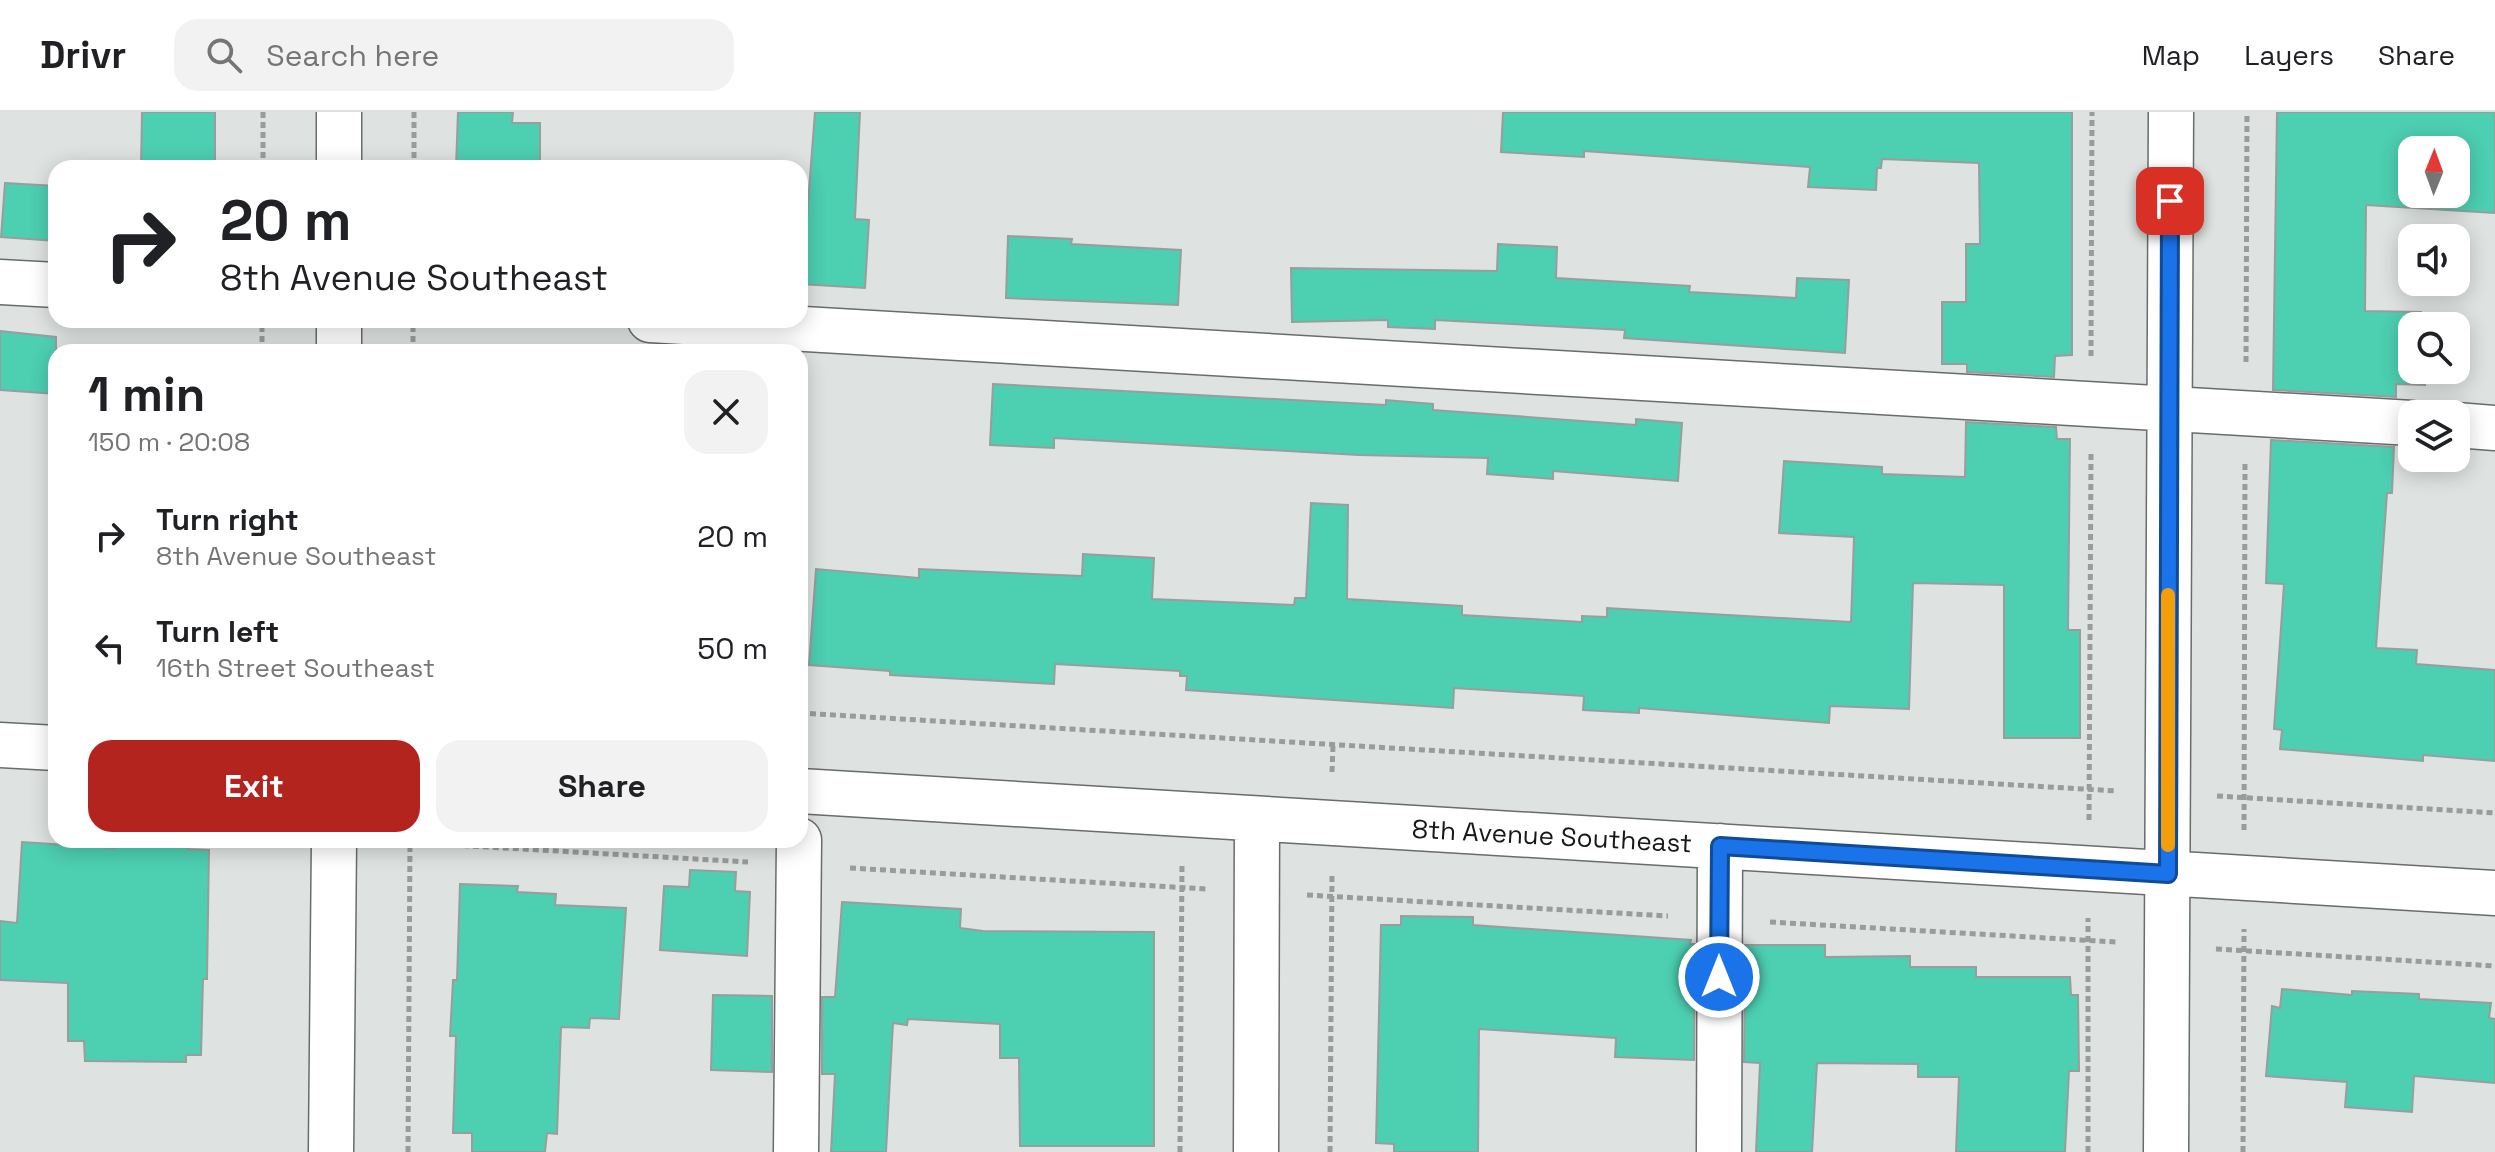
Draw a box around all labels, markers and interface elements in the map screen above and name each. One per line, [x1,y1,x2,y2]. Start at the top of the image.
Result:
search box [174,19,734,91]
text: Drivr [40,31,126,79]
icon: search [202,33,246,77]
text: Search here [266,36,439,75]
text: Map [2142,37,2200,73]
text: Layers [2244,37,2334,73]
text: Share [2378,37,2455,73]
north arrow [2398,136,2470,208]
map controls [2398,136,2470,472]
pin [2136,167,2204,235]
icon: arrive [2148,179,2192,223]
text: 20 m [220,185,352,256]
icon: right [88,192,192,296]
button: sound [2398,224,2470,296]
text: 8th Avenue Southeast [220,255,608,301]
button: search [2398,312,2470,384]
text: 1 min [88,364,205,425]
button: close [684,370,768,454]
button: layers [2398,400,2470,472]
text: 150 m · 20:08 [88,425,250,459]
text: Turn right [156,500,299,539]
icon: right [88,514,132,558]
text: 20 m [697,517,768,556]
text: 8th Avenue Southeast [156,539,436,573]
text: Turn left [156,612,279,651]
icon: left [88,626,132,670]
text: 50 m [697,629,768,668]
text: 16th Street Southeast [156,651,435,685]
button: Exit [88,740,420,832]
button: Share [436,740,768,832]
street label: 8th Avenue Southeast [1411,812,1693,860]
position arrow [1677,935,1761,1019]

